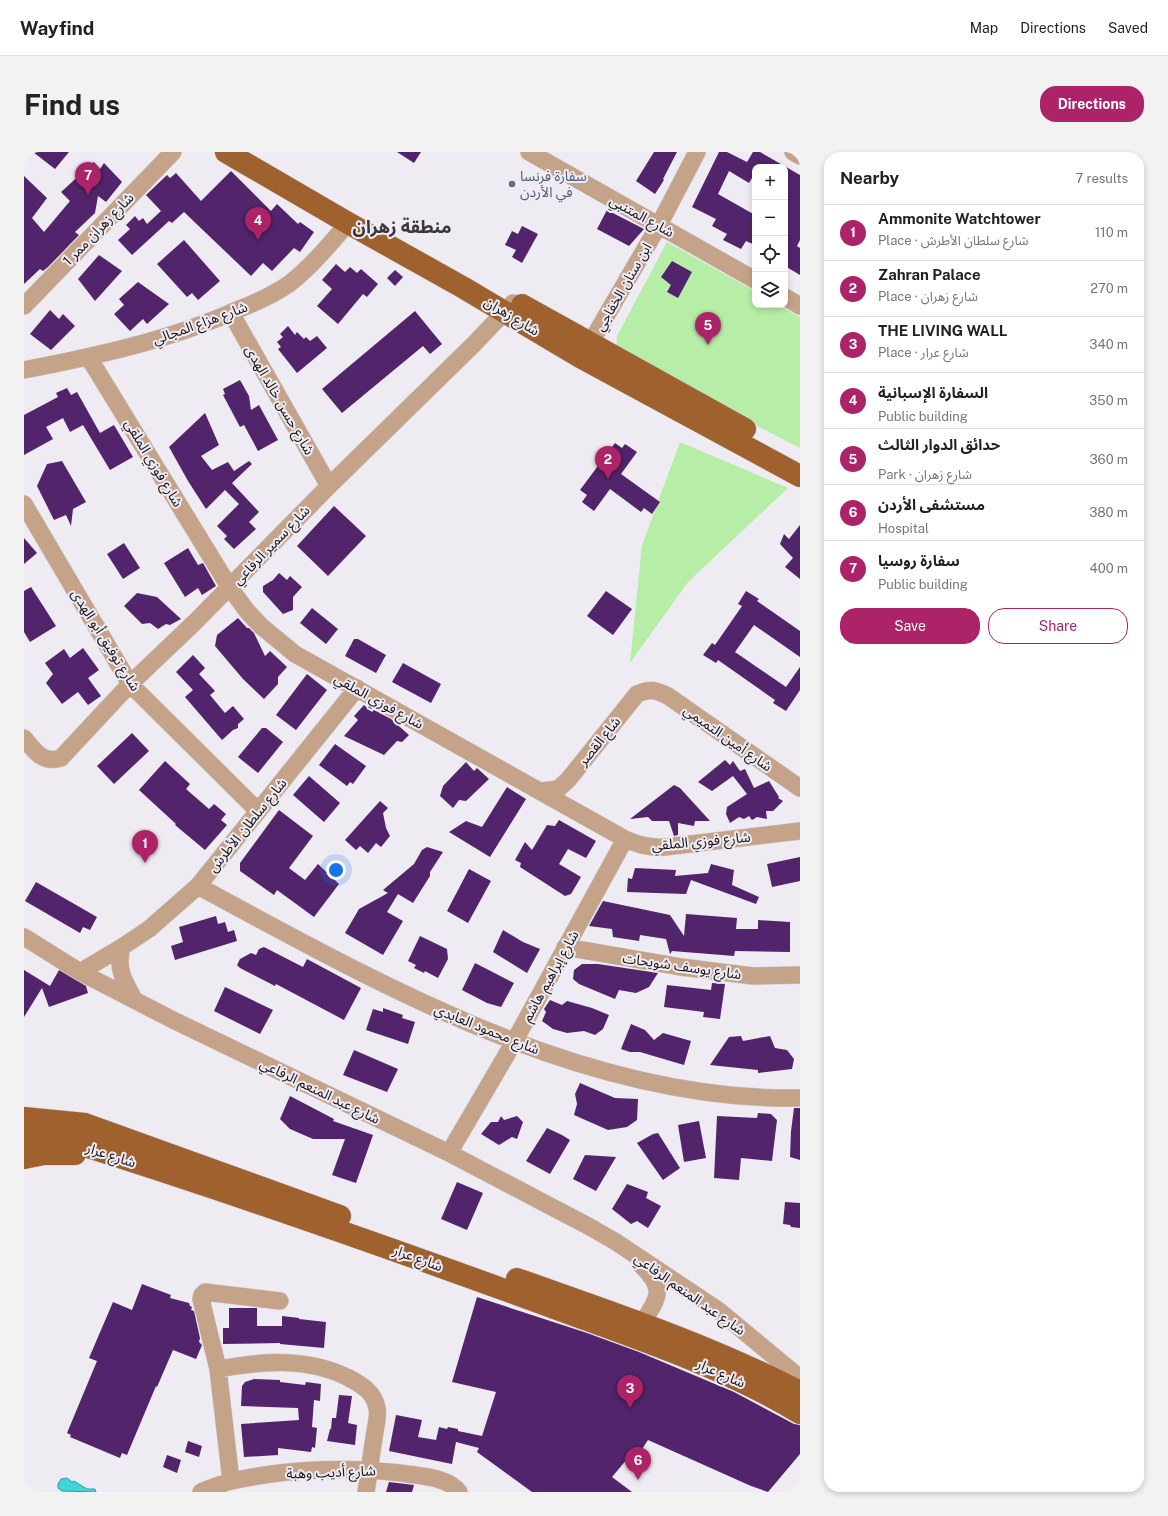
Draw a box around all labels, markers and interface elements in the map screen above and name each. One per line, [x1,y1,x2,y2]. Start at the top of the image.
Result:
text: Wayfind [20,17,94,39]
text: Map [970,20,998,36]
text: Directions [1020,20,1086,36]
text: Saved [1108,20,1148,36]
button: Directions [1040,86,1144,122]
text: Find us [24,88,120,121]
pin: 7 [75,162,101,195]
map controls [752,164,788,308]
button: + [752,164,788,200]
place label: سفارة فرنسا في الأردن [520,168,587,203]
text: Nearby [840,168,899,188]
text: 7 results [1075,171,1128,186]
marker: سفارة فرنسا في الأردن [507,179,517,189]
street label: شارع زهران ممر 1 [59,189,139,271]
street label: شارع المتنبي [606,192,677,243]
button: − [752,200,788,236]
pin: 4 [245,207,271,240]
text: Ammonite Watchtower [878,210,1041,227]
district label: منطقة زهران [353,216,451,238]
text: 1 [850,225,856,240]
text: 110 m [1095,225,1128,240]
text: Place · شارع سلطان الأطرش [878,233,1028,248]
button: locate [752,236,788,272]
street label: ابن سنان الخفاجي [591,240,657,335]
text: Zahran Palace [878,266,981,283]
button: layers [752,272,788,308]
text: 2 [849,281,857,296]
text: 270 m [1090,281,1128,296]
text: Place · شارع زهران [878,289,978,304]
street label: شارع زهران [480,293,542,341]
street label: شارع هزاع المجالي [150,298,251,351]
pin: 5 [695,312,721,345]
text: THE LIVING WALL [878,322,1007,339]
text: 3 [849,337,857,352]
text: 340 m [1089,337,1128,352]
street label: شارع حسن خالد الهدى [240,343,318,459]
text: Place · شارع عرار [878,345,969,360]
text: السفارة الإسبانية [878,384,988,401]
text: 4 [849,393,857,408]
text: 350 m [1089,393,1128,408]
text: Public building [878,409,968,424]
street label: شارع فوزي الملقي [119,416,186,511]
text: حدائق الدوار الثالث [878,436,1000,453]
pin: 2 [595,446,621,479]
text: 5 [849,452,857,467]
text: 360 m [1090,452,1128,467]
text: Park · شارع زهران [878,467,972,482]
text: مستشفى الأردن [878,496,985,513]
street label: شارع سمير الرفاعي [229,502,315,590]
text: 6 [849,505,857,520]
text: 380 m [1089,505,1128,520]
text: Hospital [878,521,929,536]
text: سفارة روسيا [878,552,960,569]
text: 7 [849,561,857,576]
text: 400 m [1090,561,1128,576]
text: Public building [878,577,968,592]
street label: شارع توفيق أبو الهدى [66,586,144,695]
button: Save [840,608,980,644]
button: Share [988,608,1128,644]
street label: شارع فوزي الملقي [330,670,426,735]
street label: شارع أمين التميمي [679,701,776,777]
street label: شاع القصر [574,713,626,771]
street label: شارع سلطان الأطرش [204,775,292,877]
street label: شارع فوزي الملقي [651,829,751,857]
pin: 1 [132,830,158,863]
your location [326,860,346,880]
street label: شارع إبراهيم هاشم [518,928,584,1026]
street label: شارع يوسف شويحات [621,950,742,985]
street label: شارع محمود العابدي [431,1001,542,1060]
street label: شارع عبد المنعم الرفاعي [256,1055,383,1130]
street label: شارع عرار [82,1139,138,1173]
street label: شارع عرار [389,1241,445,1277]
street label: شارع عبد المنعم الرفاعي [630,1250,748,1341]
street label: شارع عرار [692,1355,748,1394]
pin: 3 [617,1375,643,1408]
pin: 6 [625,1447,651,1480]
street label: شارع أديب وهبة [286,1462,376,1485]

